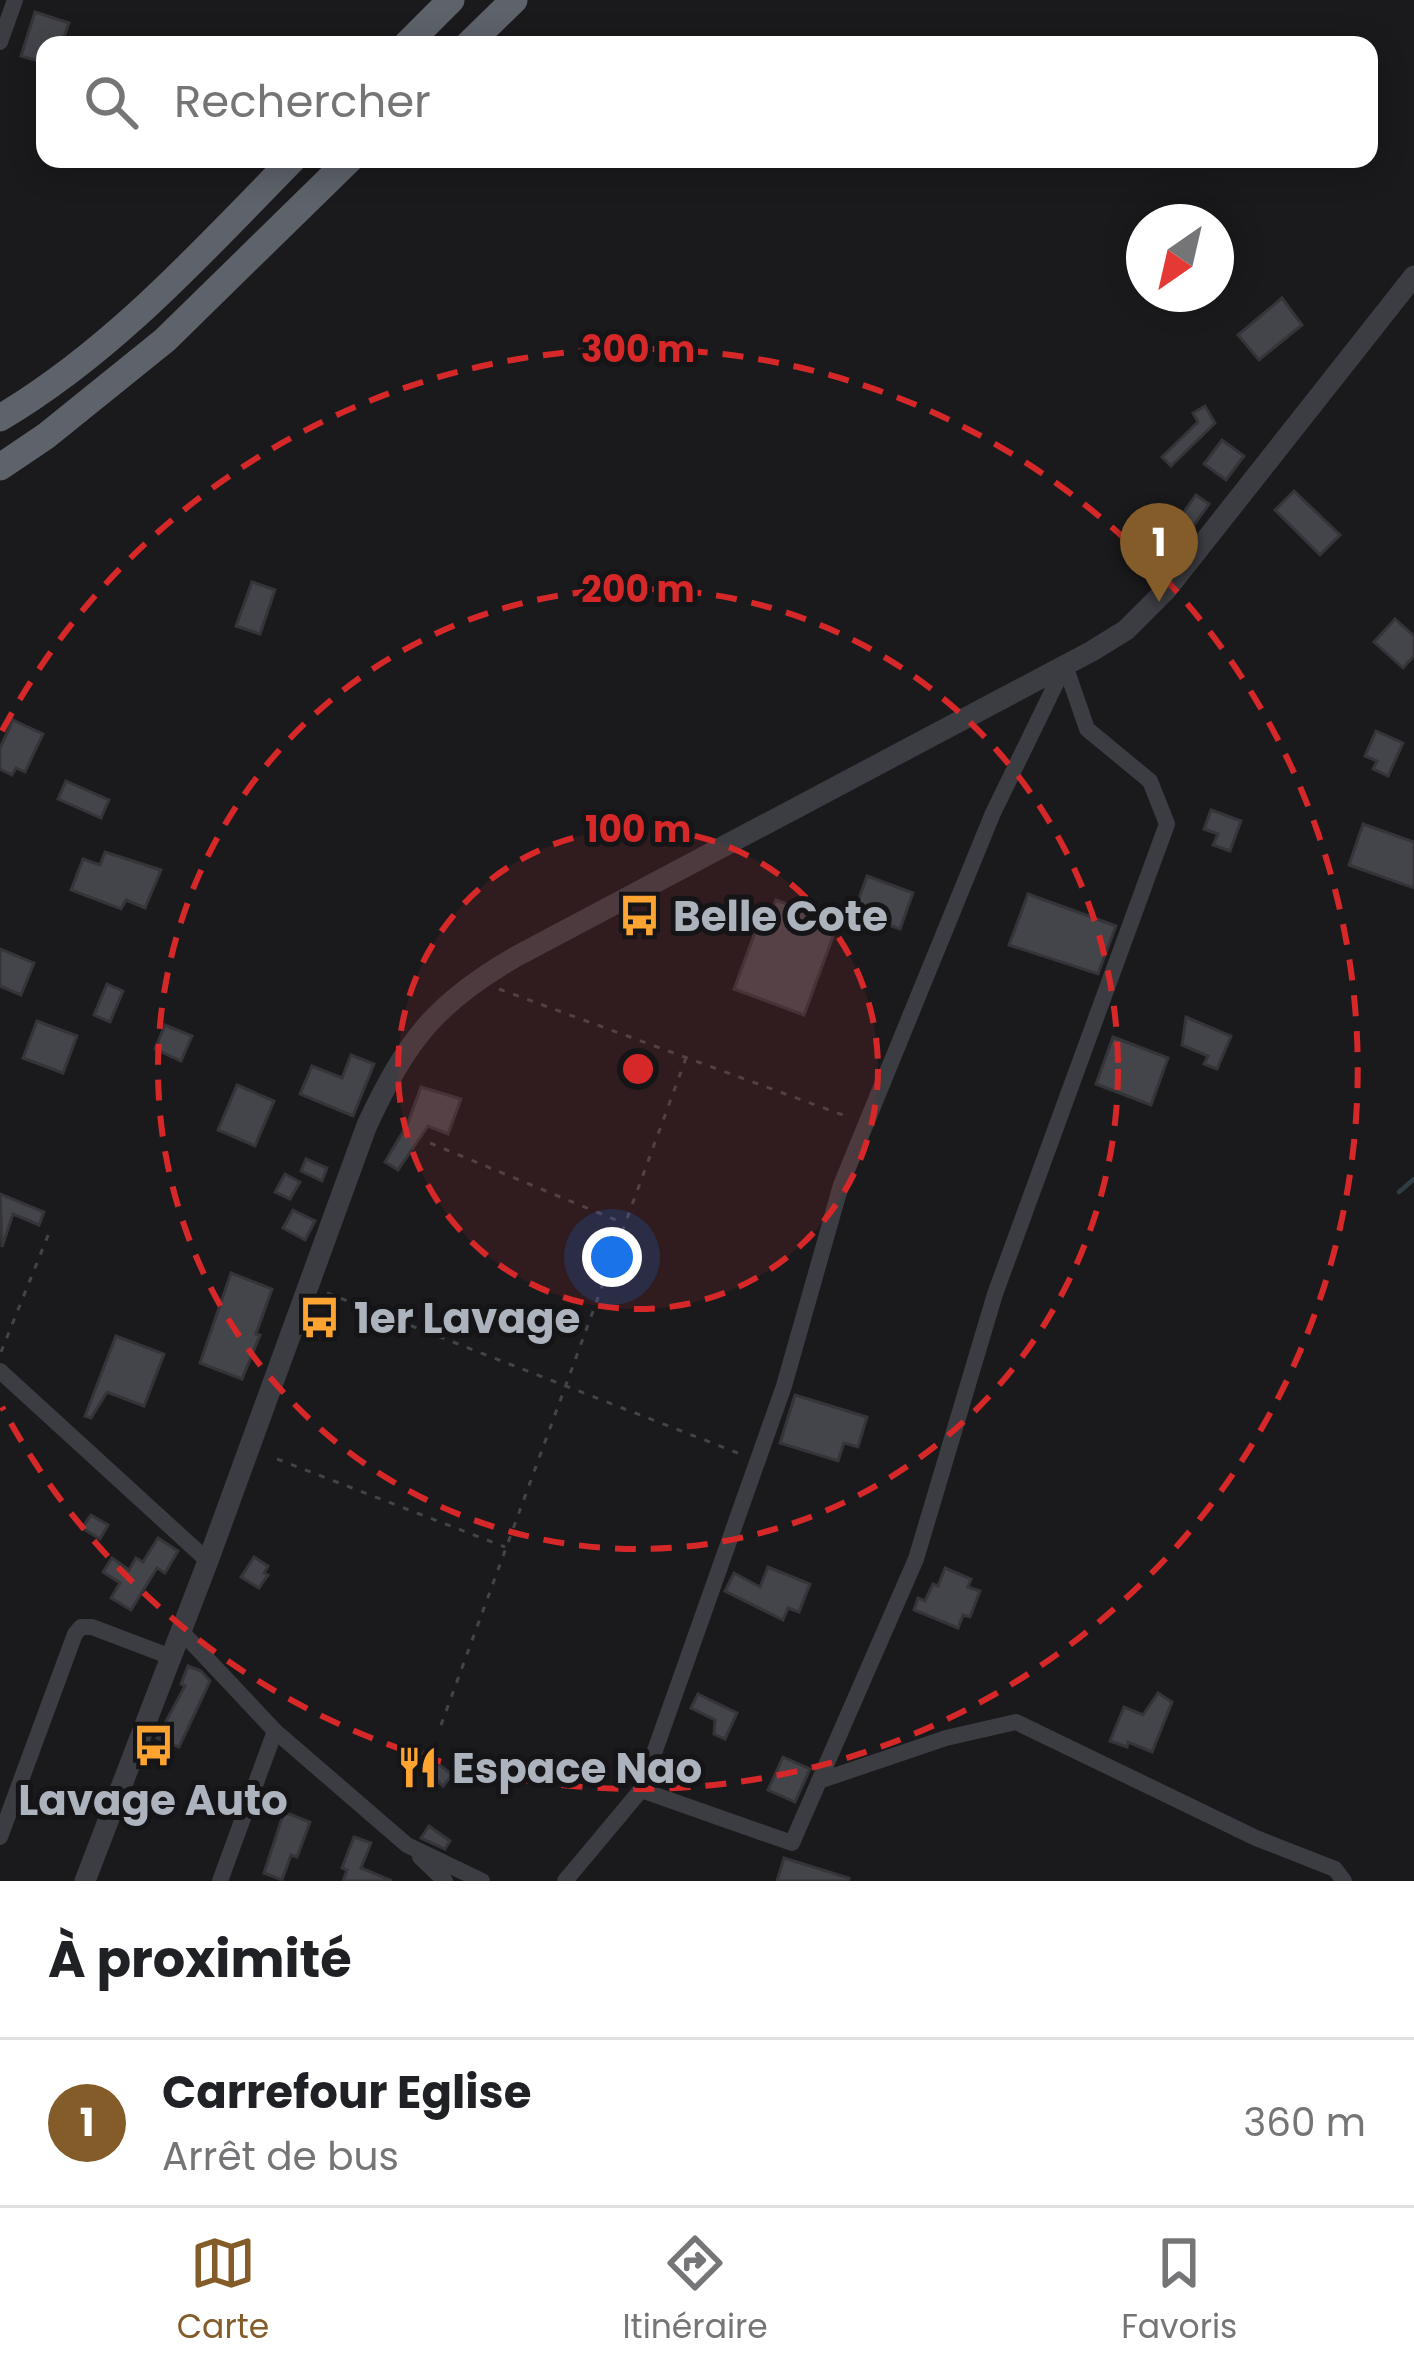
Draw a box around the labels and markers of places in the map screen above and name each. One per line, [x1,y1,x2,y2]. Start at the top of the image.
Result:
pin: 1 [1120,503,1198,602]
place label: Belle Cote [673,887,888,946]
bus stop icon: Belle Cote [616,893,662,939]
centre of rings [617,1048,659,1090]
place label: 1er Lavage [354,1289,580,1348]
bus stop icon: 1er Lavage [297,1295,343,1341]
bus stop icon: Lavage Auto [130,1723,176,1769]
place label: Espace Nao [452,1739,702,1798]
restaurant icon: Espace Nao [395,1745,441,1791]
place label: Lavage Auto [18,1771,288,1830]

